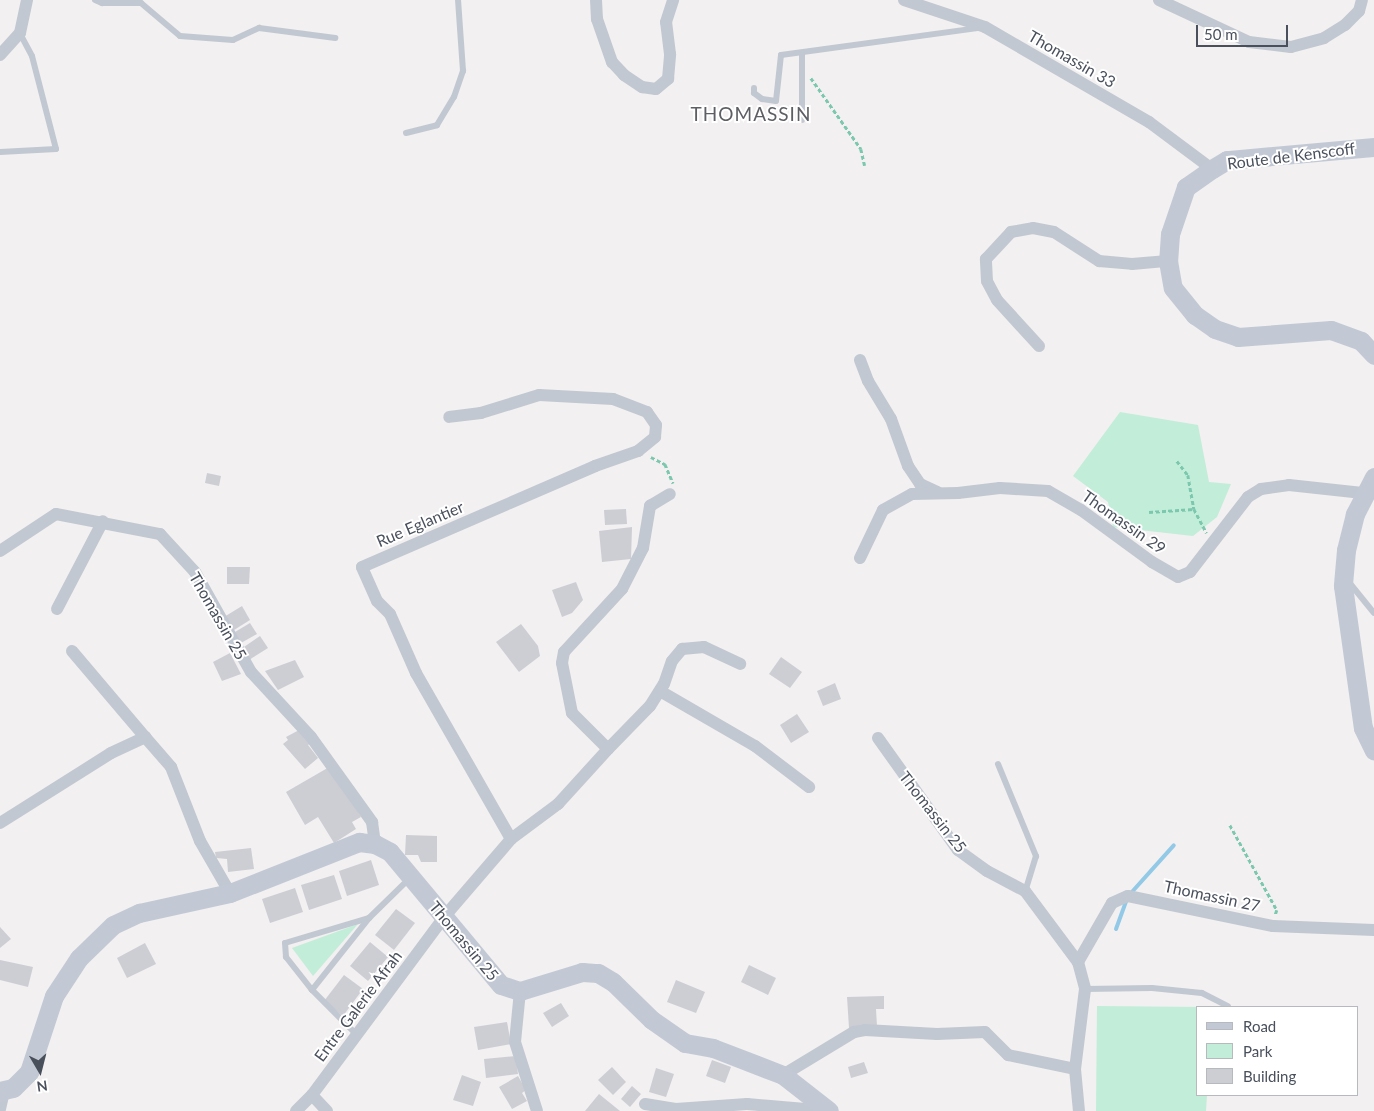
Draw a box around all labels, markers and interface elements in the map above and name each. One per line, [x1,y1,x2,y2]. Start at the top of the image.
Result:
scale bar [1199,15,1292,47]
text: 50 m [1204,25,1238,43]
street label: Thomassin 33 [1025,26,1119,92]
district label: THOMASSIN [689,103,813,125]
street label: Route de Kenscoff [1226,139,1356,173]
street label: Thomassin 29 [1078,486,1170,558]
street label: Rue Eglantier [373,497,467,551]
street label: Thomassin 25 [185,569,251,663]
street label: Thomassin 25 [895,768,971,856]
street label: Thomassin 27 [1162,876,1262,916]
street label: Thomassin 25 [425,897,503,985]
street label: Entre Galerie Afrah [310,947,406,1065]
legend [1196,1006,1359,1096]
text: Road [1243,1017,1276,1035]
text: Park [1243,1042,1272,1060]
north arrow [15,1046,65,1096]
text: Building [1243,1067,1296,1085]
text: N [36,1077,49,1096]

